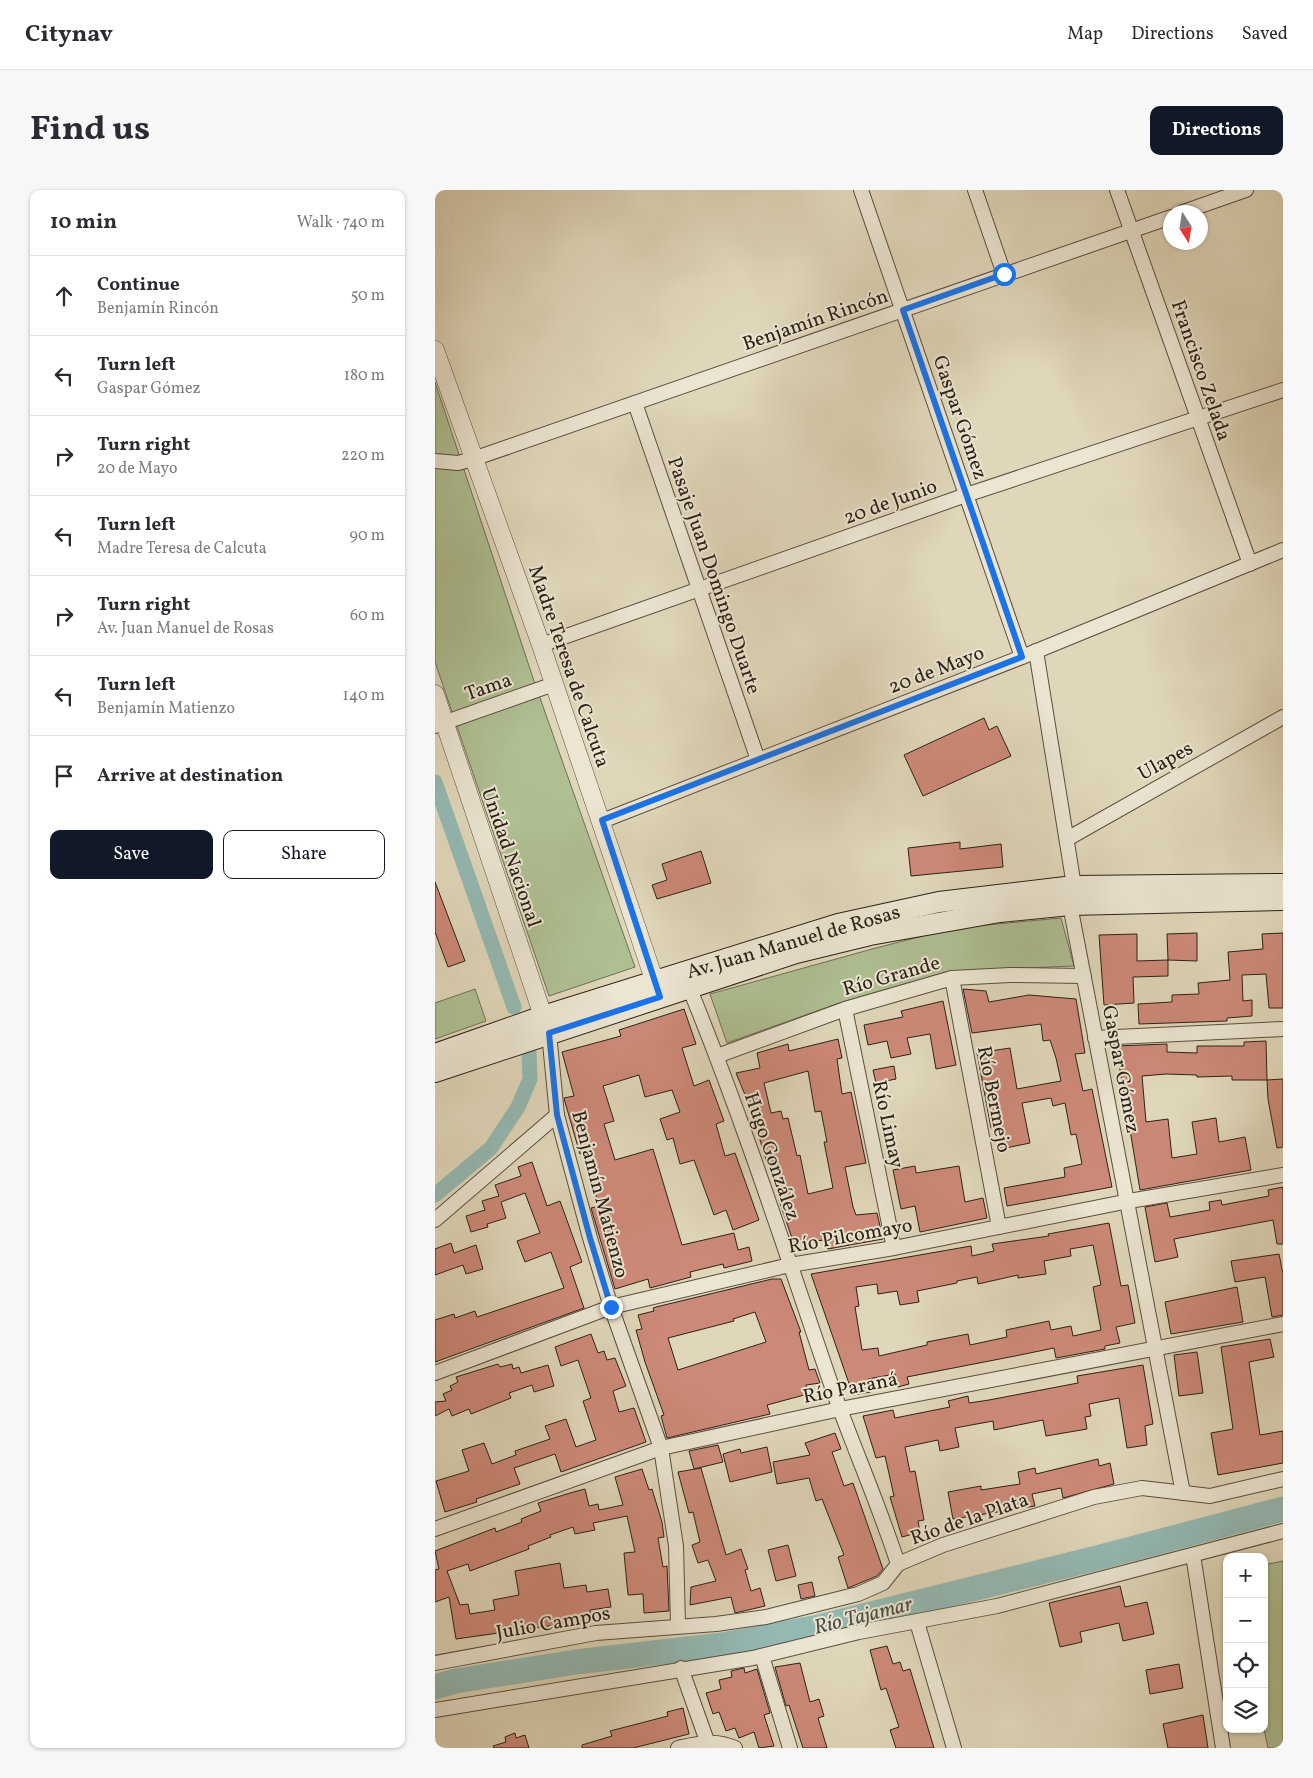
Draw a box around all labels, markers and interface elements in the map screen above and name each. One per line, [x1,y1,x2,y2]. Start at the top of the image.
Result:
text: Citynav [25,18,113,52]
text: Map [1067,22,1103,47]
text: Directions [1131,22,1214,47]
text: Saved [1242,22,1288,47]
text: Find us [30,106,150,154]
button: Directions [1150,106,1283,155]
north arrow [1163,205,1208,250]
text: 10 min [50,208,117,237]
text: Walk · 740 m [297,212,385,234]
route start [993,263,1016,286]
text: Continue [97,272,180,298]
icon: ahead [50,282,78,310]
street label: Benjamín Rincón [739,283,892,359]
text: 50 m [351,285,385,307]
street label: Francisco Zelada [1163,296,1237,445]
text: Benjamín Rincón [97,298,219,320]
text: Turn left [97,352,176,378]
street label: Gaspar Gómez [925,352,993,483]
icon: left [50,362,78,390]
text: 180 m [344,365,385,387]
text: Gaspar Gómez [97,378,201,400]
text: Turn right [97,432,190,458]
icon: right [50,442,78,470]
text: 220 m [341,445,385,467]
street label: Pasaje Juan Domingo Duarte [659,453,767,698]
text: 20 de Mayo [97,458,177,480]
street label: 20 de Junio [840,473,941,533]
text: Turn left [97,512,176,538]
icon: left [50,522,78,550]
text: 90 m [349,525,385,547]
text: Madre Teresa de Calcuta [97,538,267,560]
street label: Madre Teresa de Calcuta [520,562,616,772]
text: Turn right [97,592,190,618]
icon: right [50,602,78,630]
text: 60 m [350,605,385,627]
text: Av. Juan Manuel de Rosas [97,618,274,640]
street label: 20 de Mayo [885,640,989,702]
street label: Tama [461,667,516,709]
text: Turn left [97,672,176,698]
icon: left [50,682,78,710]
text: 140 m [343,685,385,707]
text: Benjamín Matienzo [97,698,235,720]
street label: Ulapes [1133,735,1199,788]
icon: arrive [50,762,78,790]
text: Arrive at destination [97,763,283,789]
street label: Unidad Nacional [473,784,547,931]
button: Save [50,830,213,879]
button: Share [223,830,385,879]
street label: Av. Juan Manuel de Rosas [683,899,904,987]
street label: Río Grande [840,950,943,1004]
street label: Gaspar Gómez [1094,1003,1146,1136]
street label: Río Bermejo [969,1044,1017,1155]
street label: Río Limay [864,1078,910,1171]
street label: Hugo González [736,1089,806,1224]
street label: Benjamín Matienzo [563,1108,635,1281]
street label: Río Pilcomayo [786,1212,915,1262]
route end [600,1296,623,1319]
street label: Río Paraná [801,1366,900,1412]
street label: Río de la Plata [907,1487,1033,1553]
map controls [1223,1553,1268,1733]
button: + [1223,1553,1268,1598]
water label: Río Tajamar [811,1590,916,1643]
button: − [1223,1598,1268,1643]
street label: Julio Campos [494,1600,613,1648]
button: locate [1223,1643,1268,1688]
button: layers [1223,1688,1268,1733]

